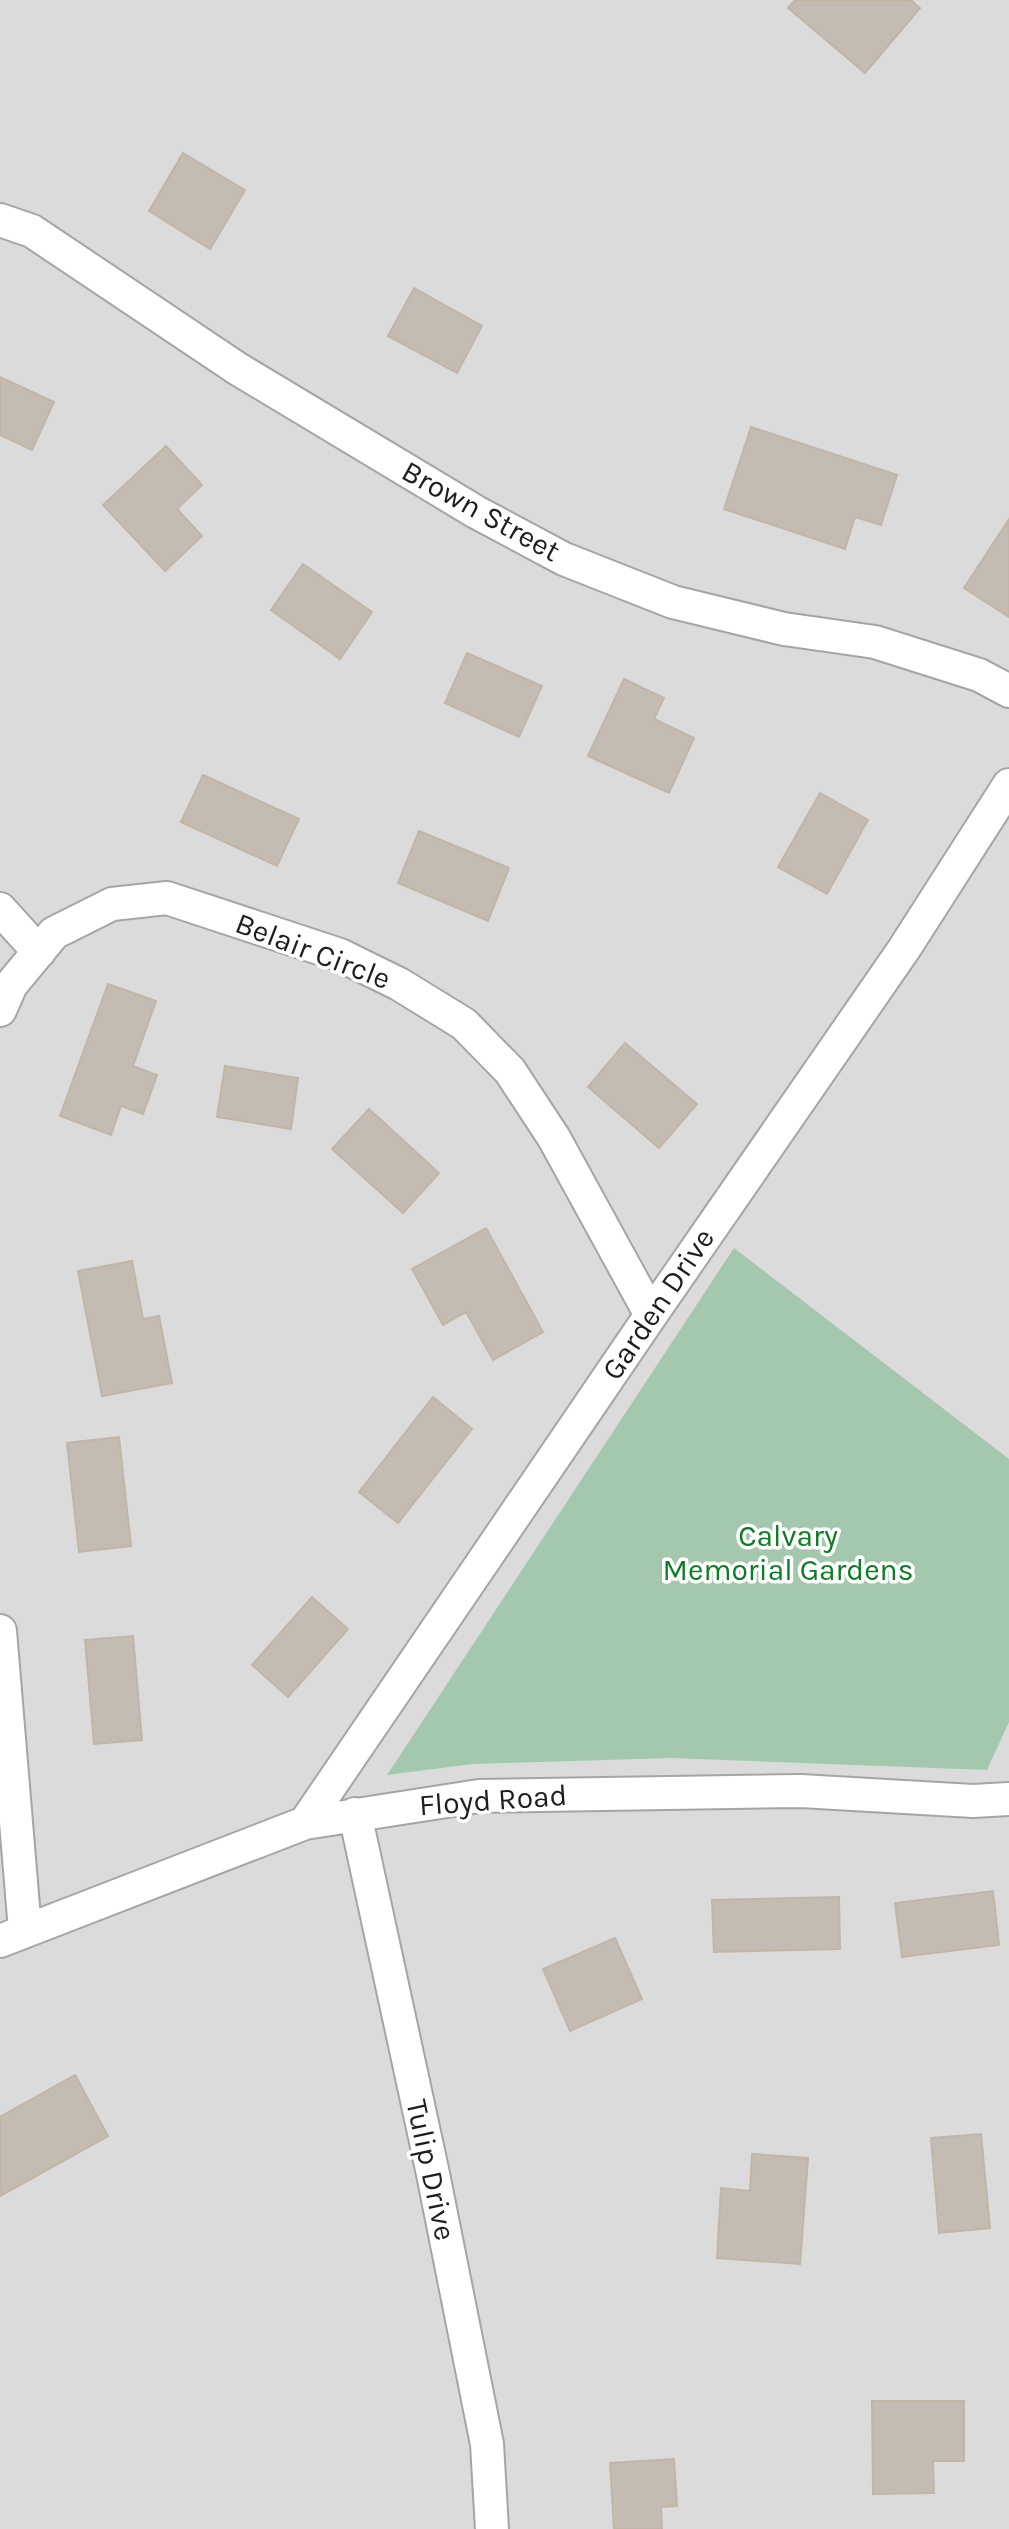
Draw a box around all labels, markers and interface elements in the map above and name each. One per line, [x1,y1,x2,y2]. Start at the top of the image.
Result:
street label: Brown Street [396,453,566,569]
street label: Belair Circle [230,905,396,997]
street label: Garden Drive [594,1221,722,1387]
park label: Calvary Memorial Gardens [663,1518,913,1588]
street label: Floyd Road [418,1777,568,1823]
street label: Tulip Drive [399,2096,463,2244]

